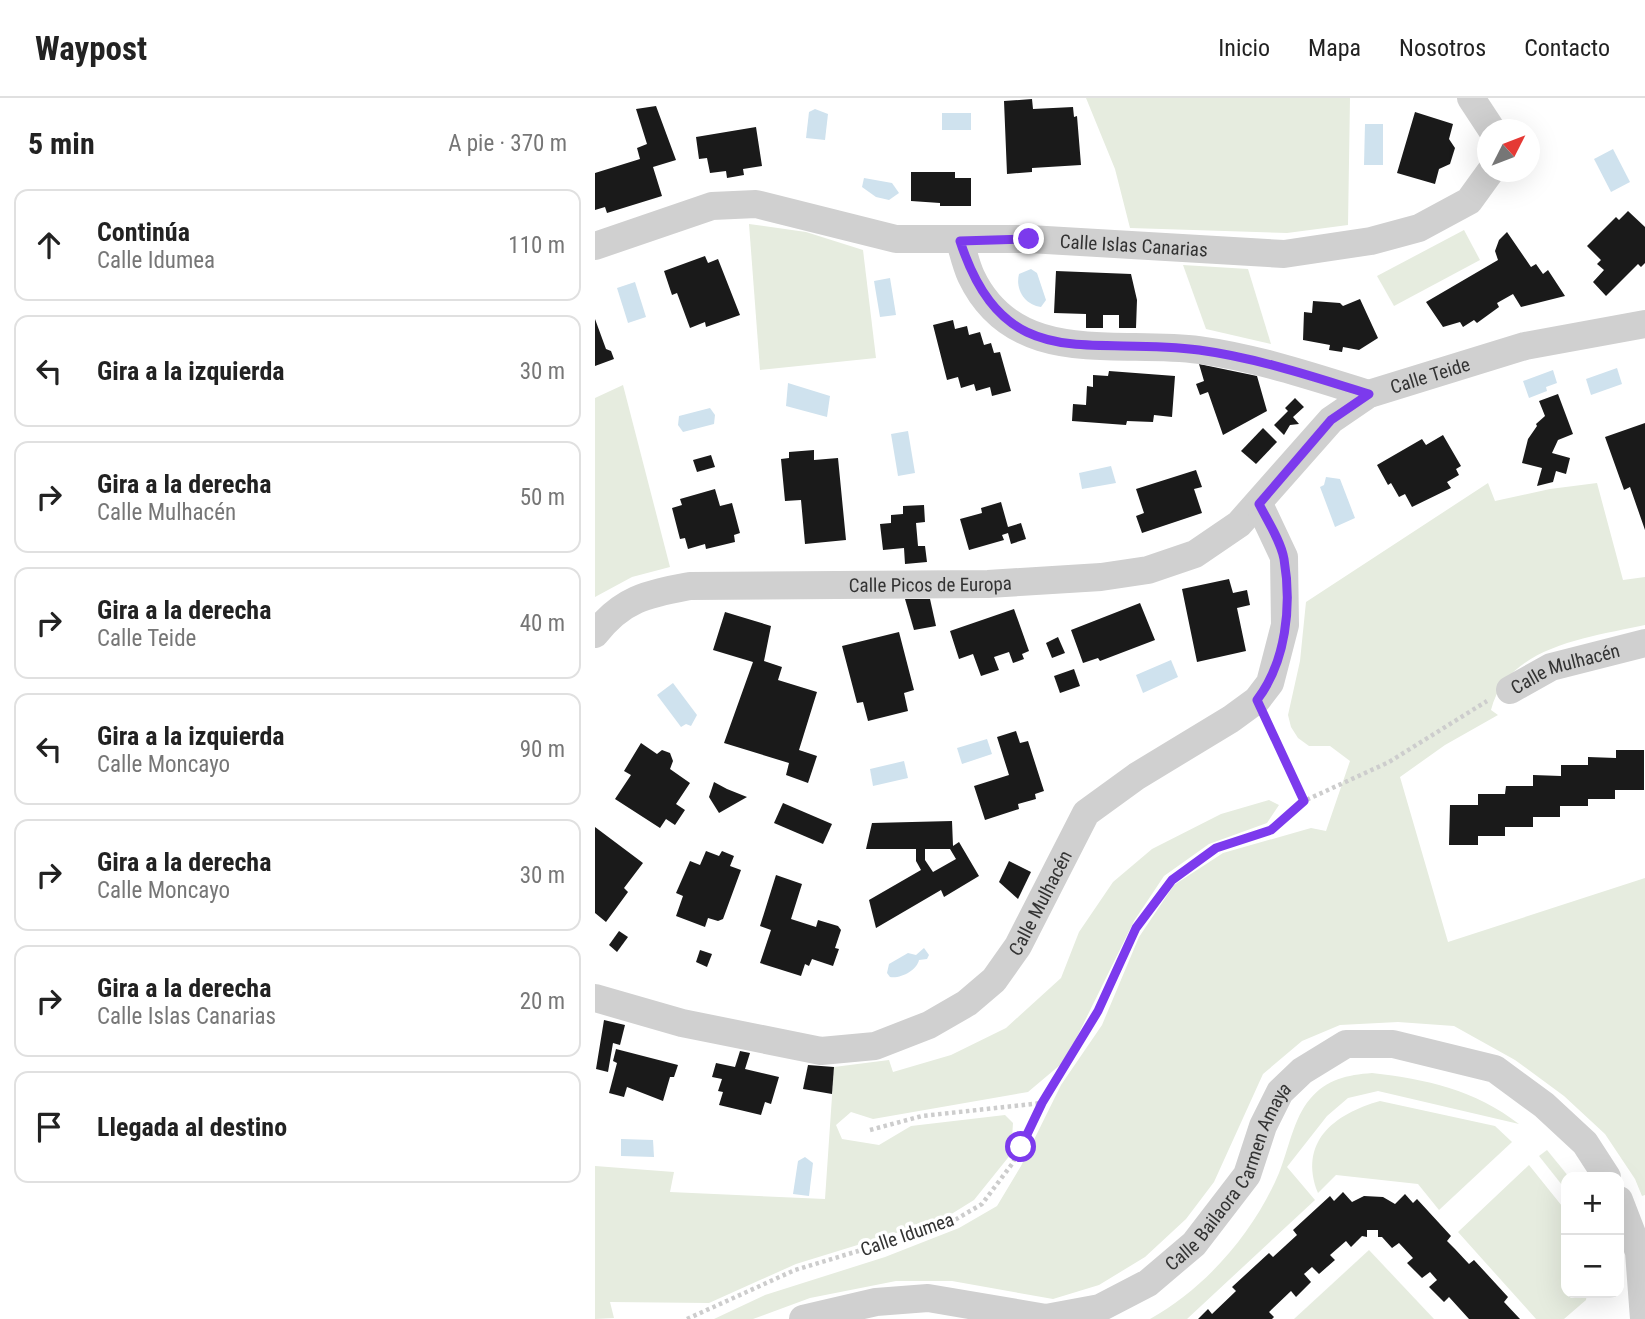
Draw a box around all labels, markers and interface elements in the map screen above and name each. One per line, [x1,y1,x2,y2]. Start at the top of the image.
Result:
text: Waypost [35,29,147,68]
text: Inicio [1218,34,1270,62]
text: Mapa [1308,34,1361,62]
text: Nosotros [1399,34,1486,62]
text: Contacto [1524,34,1610,62]
north arrow [1477,119,1540,182]
text: 5 min [28,126,95,161]
text: A pie · 370 m [448,130,567,157]
text: Continúa [97,217,190,247]
route end [1013,223,1044,254]
icon: ahead [30,226,68,264]
street label: Calle Islas Canarias [1059,230,1208,261]
text: 110 m [508,232,565,259]
text: Calle Idumea [97,247,215,274]
icon: left [30,352,68,390]
street label: Calle Teide [1387,353,1473,399]
text: Gira a la izquierda [97,356,285,386]
text: 30 m [520,358,565,385]
text: Gira a la derecha [97,469,271,499]
icon: right [30,478,68,516]
text: 50 m [520,484,565,511]
text: Calle Mulhacén [97,499,236,526]
street label: Calle Picos de Europa [849,572,1013,597]
text: Gira a la derecha [97,595,271,625]
icon: right [30,604,68,642]
text: 40 m [520,610,565,637]
text: Calle Teide [97,625,196,652]
street label: Calle Mulhacén [1507,639,1622,699]
text: Gira a la izquierda [97,721,285,751]
icon: left [30,730,68,768]
text: 90 m [520,736,565,763]
text: Calle Moncayo [97,751,230,778]
text: Gira a la derecha [97,847,271,877]
street label: Calle Mulhacén [1004,847,1077,960]
icon: right [30,856,68,894]
text: 30 m [520,862,565,889]
text: Calle Moncayo [97,877,230,904]
text: Gira a la derecha [97,973,271,1003]
icon: right [30,982,68,1020]
text: 20 m [520,988,565,1015]
text: Calle Islas Canarias [97,1003,276,1030]
street label: Calle Bailaora Carmen Amaya [1160,1077,1295,1276]
icon: arrive [30,1108,68,1146]
text: Llegada al destino [97,1112,287,1142]
route start [1005,1131,1036,1162]
map controls [1561,1172,1624,1298]
button: + [1561,1172,1624,1235]
street label: Calle Idumea [857,1208,957,1261]
button: − [1561,1235,1624,1298]

